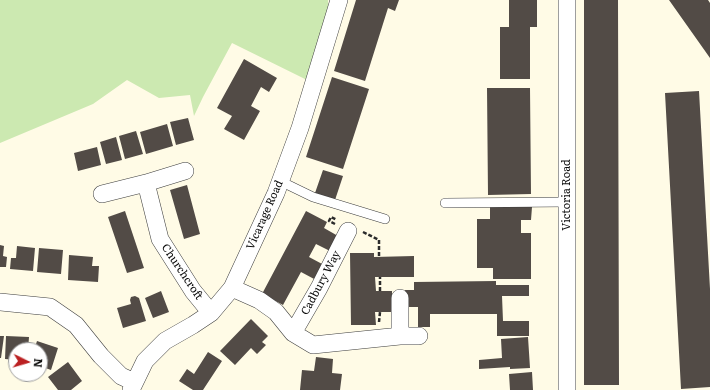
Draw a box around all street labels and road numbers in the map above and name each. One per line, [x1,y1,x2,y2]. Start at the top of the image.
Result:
street label: Victoria Road [560,159,574,231]
street label: Vicarage Road [244,178,286,252]
street label: Churchcroft [159,242,205,302]
street label: Cadbury Way [299,249,343,317]

